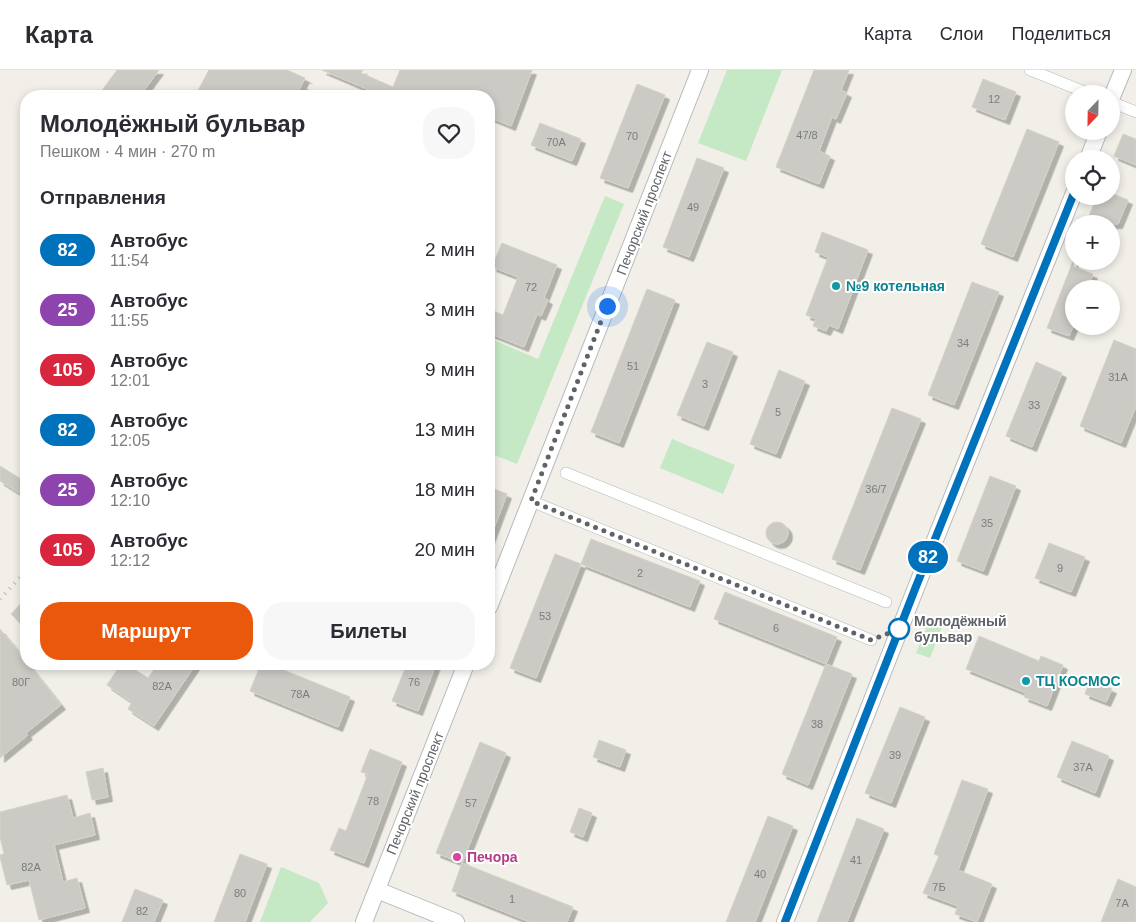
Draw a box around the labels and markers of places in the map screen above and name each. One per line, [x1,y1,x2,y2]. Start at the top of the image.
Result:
place label: №9 котельная [846,278,945,294]
marker: №9 котельная [830,280,842,292]
place label: Молодёжный бульвар [914,613,1007,645]
marker: Молодёжный бульвар [888,618,910,640]
place label: ТЦ КОСМОС [1036,673,1121,689]
marker: ТЦ КОСМОС [1020,675,1032,687]
place label: Печора [467,849,518,865]
marker: Печора [451,851,463,863]

